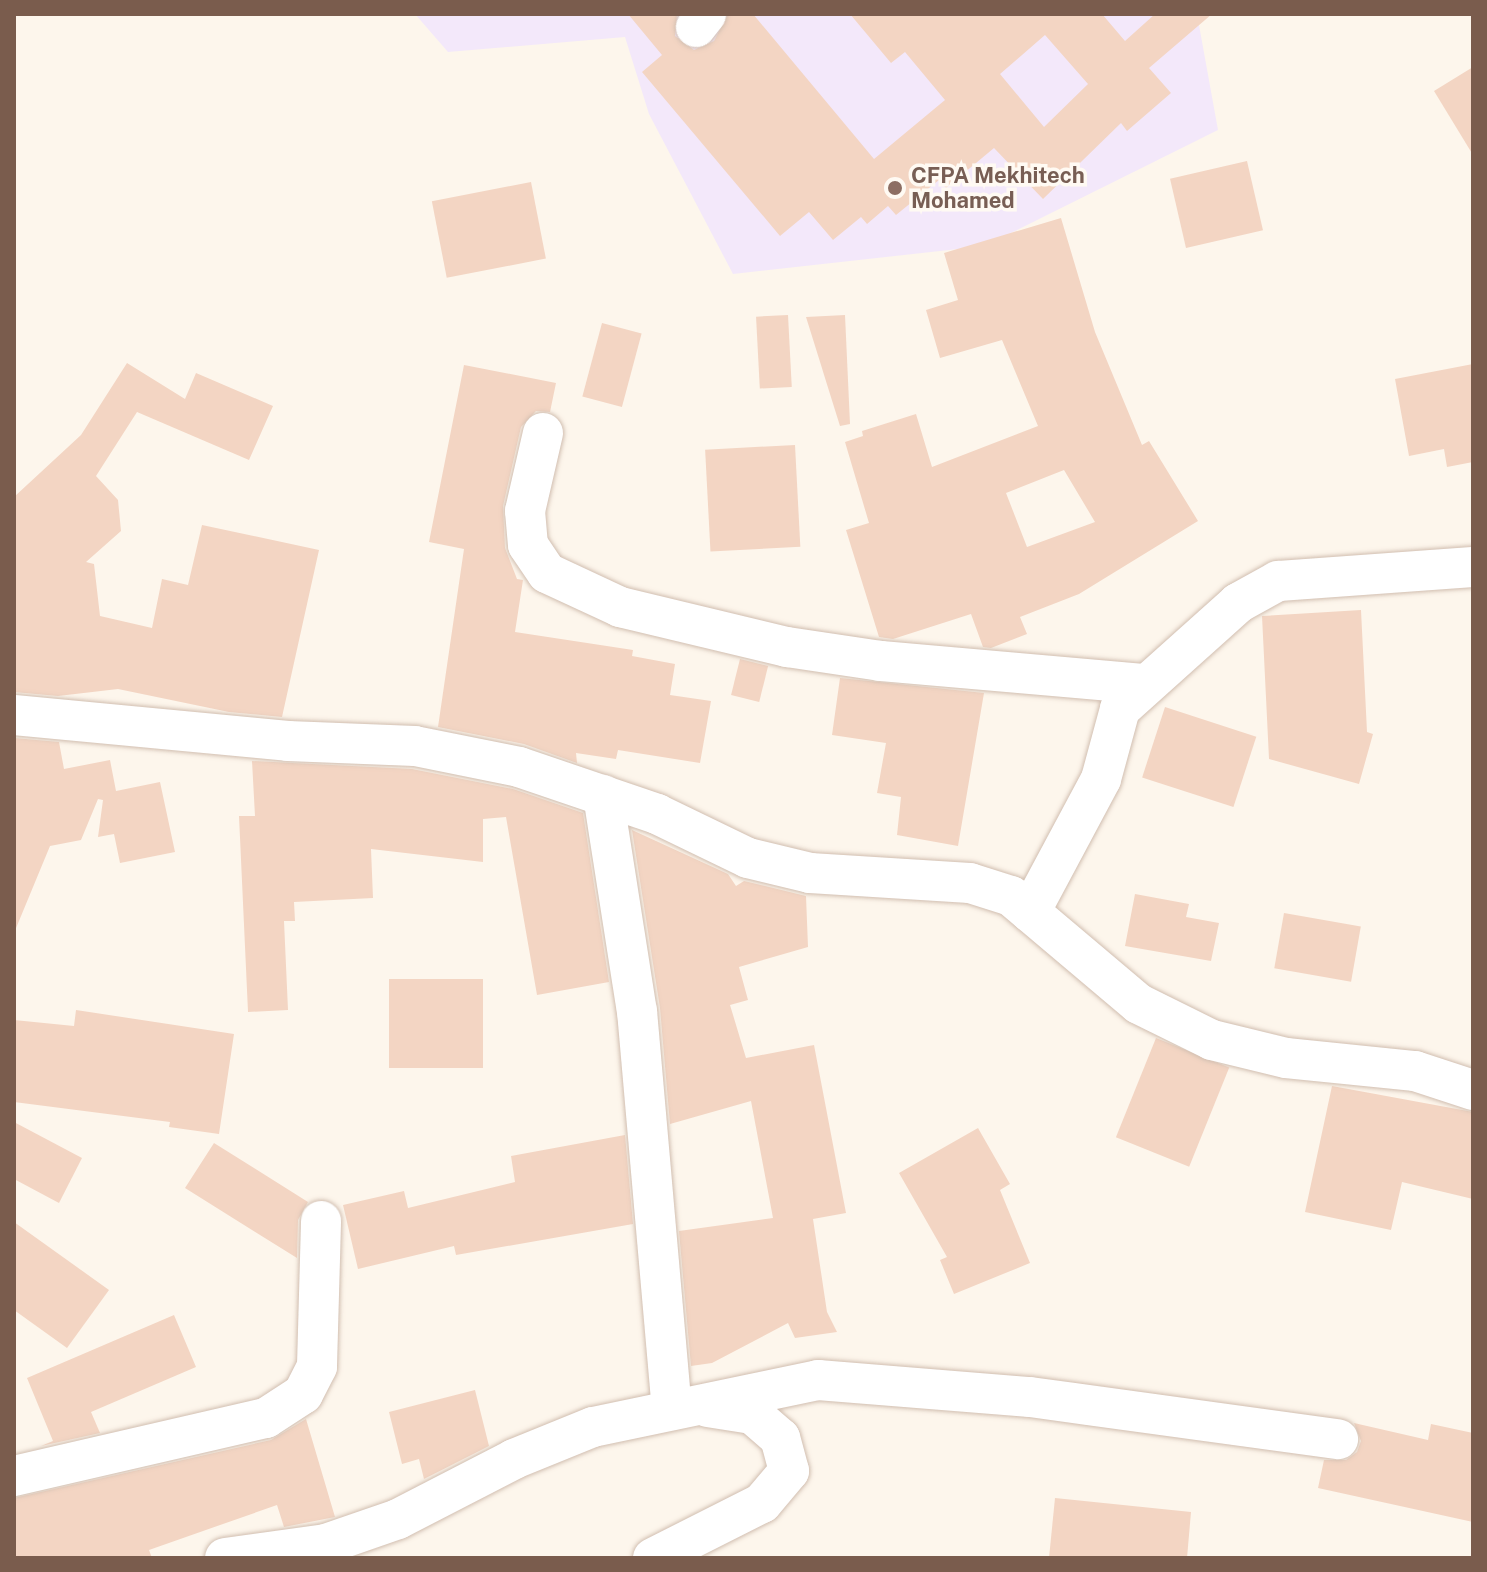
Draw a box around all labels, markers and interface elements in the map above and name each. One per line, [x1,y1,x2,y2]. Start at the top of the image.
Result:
place label: CFPA Mekhitech Mohamed [911,162,1085,214]
marker: CFPA Mekhitech Mohamed [886,179,904,197]

